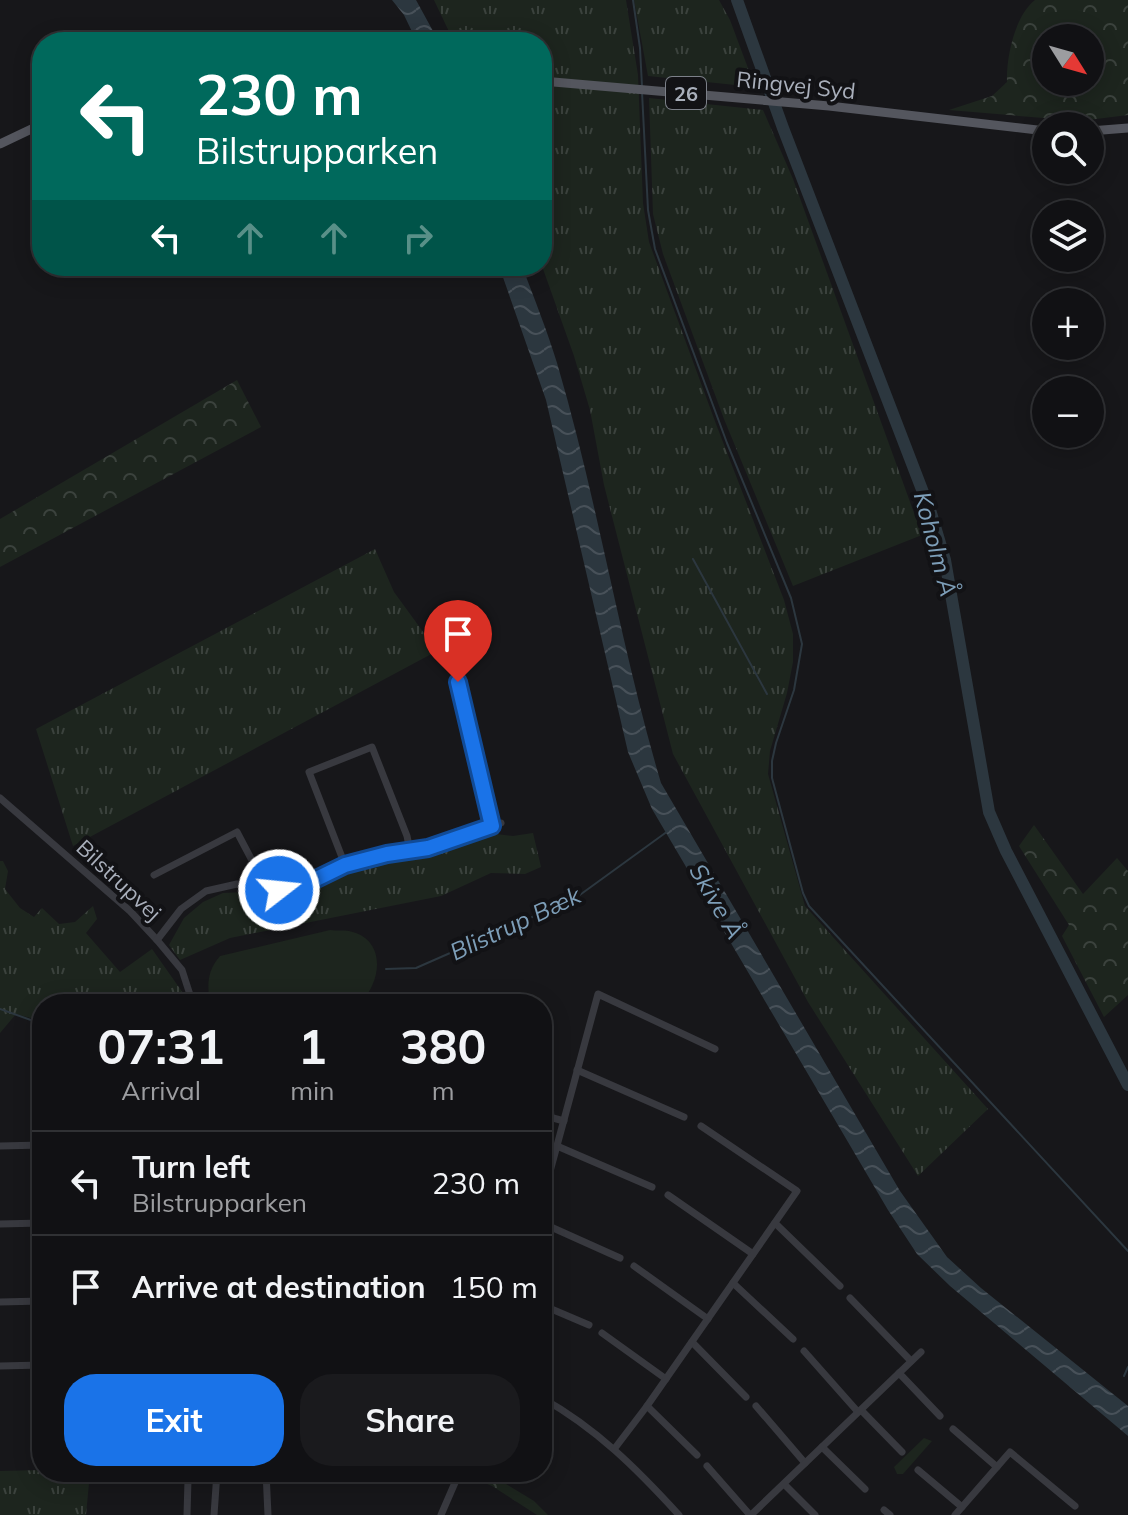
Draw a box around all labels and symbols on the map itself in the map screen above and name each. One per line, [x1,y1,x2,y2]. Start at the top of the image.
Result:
north arrow [1032,24,1104,96]
street label: Ringvej Syd [735,65,857,105]
road number: 26 [666,77,706,109]
water label: Koholm Å [908,488,964,600]
pin [424,600,492,682]
street label: Bilstrupvej [71,833,167,927]
position arrow [237,848,321,932]
water label: Skive Å [683,858,751,944]
water label: Blistrup Bæk [445,879,586,966]

